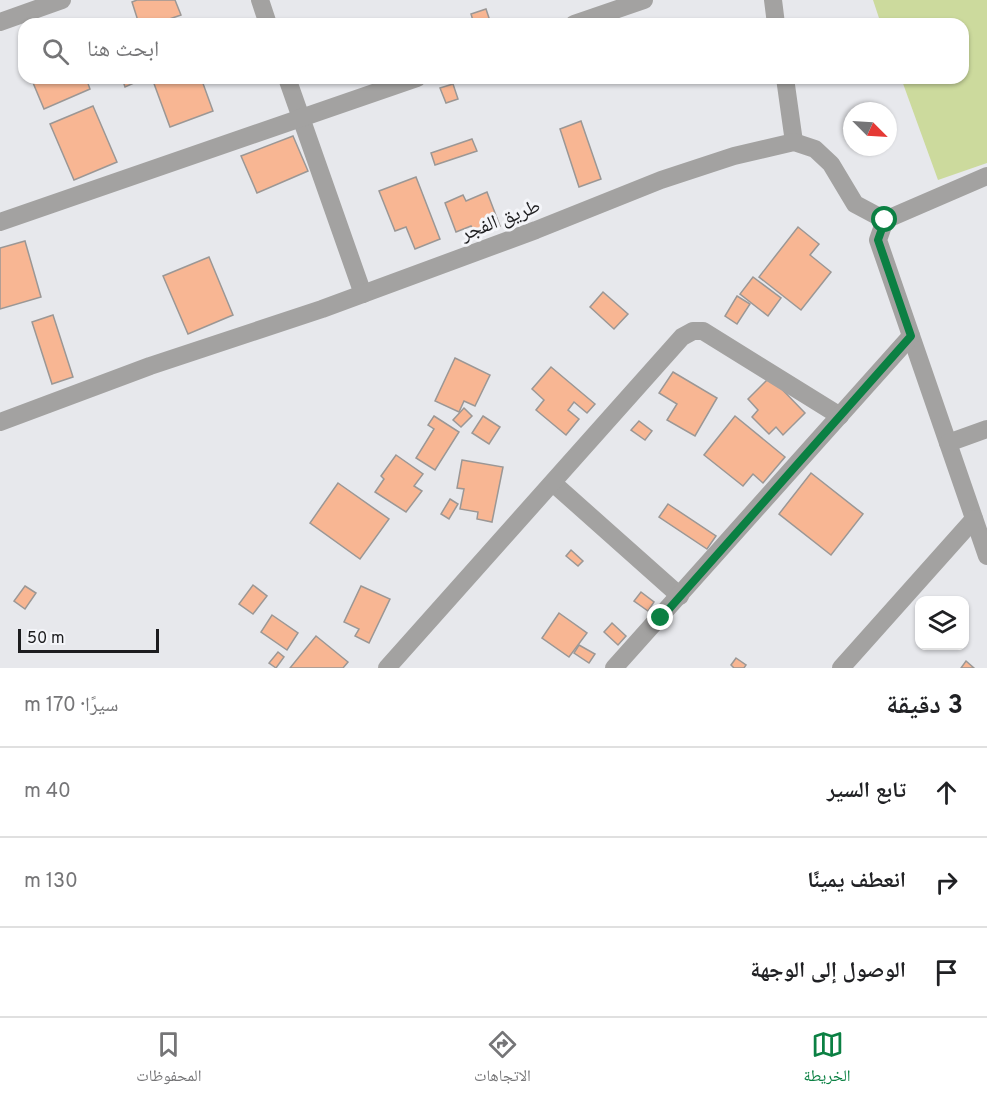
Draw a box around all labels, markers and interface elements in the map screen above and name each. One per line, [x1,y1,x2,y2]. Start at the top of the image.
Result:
search box [18,18,969,84]
icon: search [39,35,72,68]
text: ابحث هنا [87,37,159,64]
north arrow [843,102,897,156]
street label: طريق الفجر [456,194,545,248]
route start [871,206,897,232]
map controls [915,596,969,650]
button: layers [915,596,969,650]
route end [647,604,673,630]
scale bar [18,626,159,654]
text: 50 m [27,629,65,649]
text: 3 دقيقة [886,690,963,723]
text: سيرًا · 170 m [24,693,118,719]
icon: ahead [930,776,963,809]
text: تابع السير [827,778,906,805]
text: 40 m [24,779,71,805]
icon: right [930,866,963,899]
text: انعطف يمينًا [807,868,906,895]
text: 130 m [24,869,78,895]
icon: arrive [930,956,963,989]
text: الوصول إلى الوجهة [750,958,906,985]
tab: المحفوظات [136,1028,201,1091]
tab: الاتجاهات [474,1028,531,1091]
tab: الخريطة [804,1028,851,1091]

